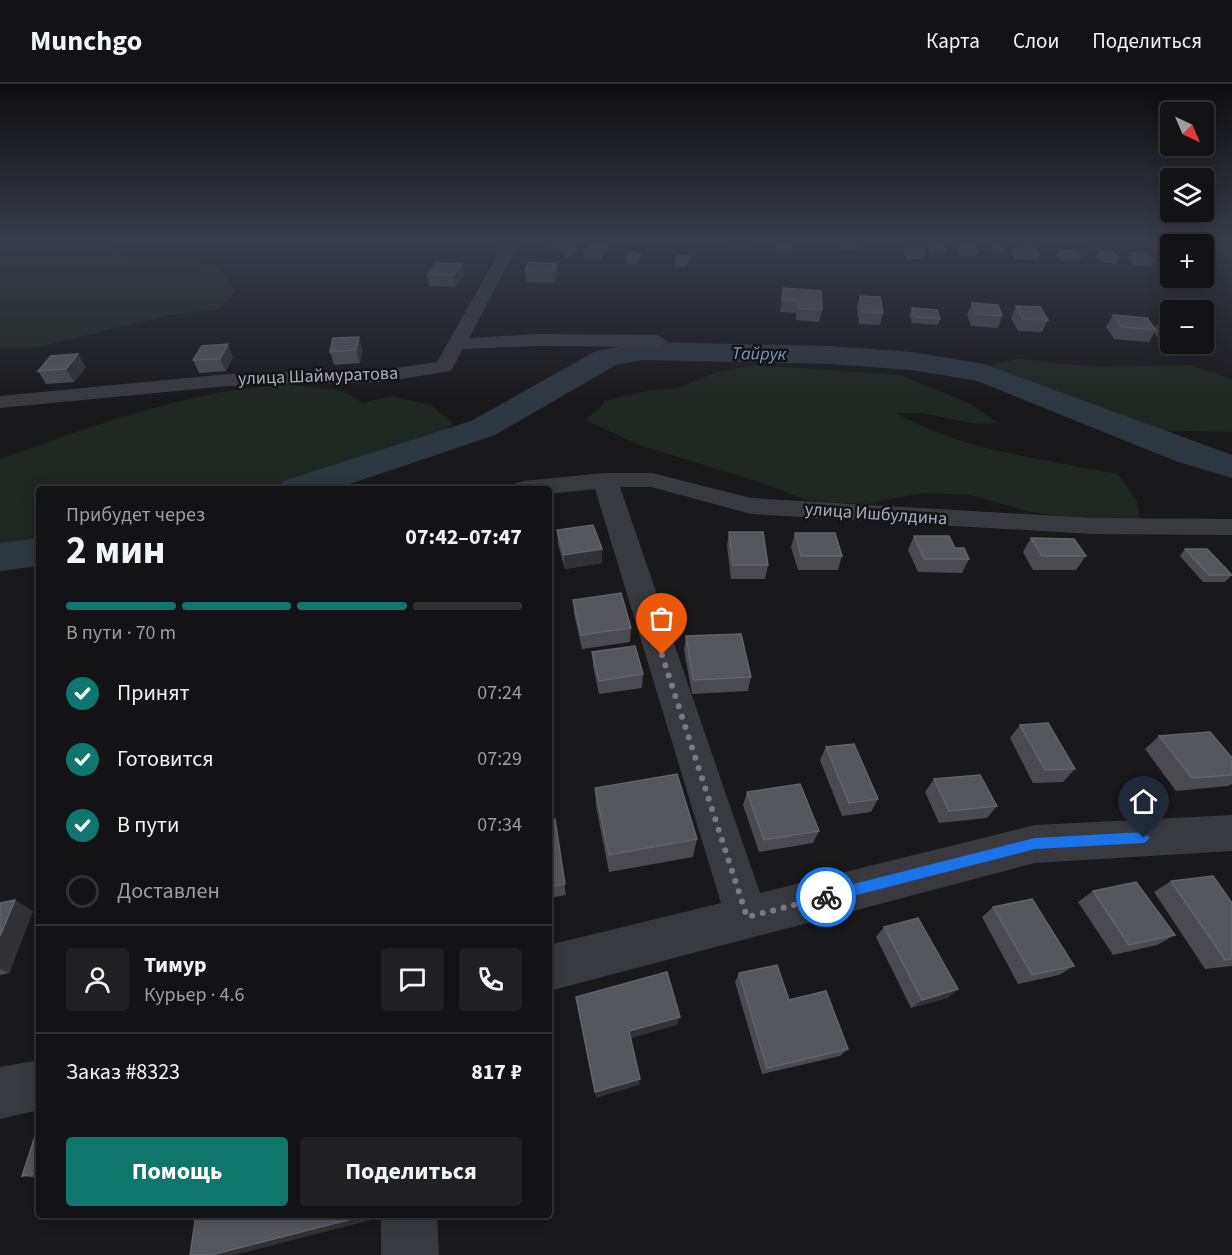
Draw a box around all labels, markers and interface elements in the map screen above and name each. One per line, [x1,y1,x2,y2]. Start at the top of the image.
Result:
text: Munchgo [30,21,142,61]
text: Карта [926,26,980,56]
text: Слои [1013,26,1059,56]
text: Поделиться [1092,26,1202,56]
north arrow [1160,102,1214,156]
map controls [1160,102,1214,354]
button: layers [1160,168,1214,222]
button: + [1160,234,1214,288]
button: − [1160,300,1214,354]
water label: Тайрук [732,341,787,367]
street label: улица Шаймуратова [238,361,398,391]
street label: улица Ишбулдина [804,497,948,531]
text: Прибудет через [66,501,205,529]
text: 07:42–07:47 [405,521,522,553]
text: 2 мин [66,523,166,579]
pin [636,593,687,655]
icon: bag [645,602,678,635]
text: В пути · 70 m [66,619,176,647]
icon: check [66,677,99,710]
text: Принят [117,677,190,709]
text: 07:24 [477,679,522,707]
icon: check [66,743,99,776]
text: Готовится [117,743,214,775]
text: 07:29 [477,745,522,773]
pin [1118,776,1169,838]
icon: home [1127,785,1160,818]
icon: check [66,809,99,842]
text: В пути [117,809,179,841]
text: 07:34 [477,811,522,839]
courier [796,867,856,927]
text: Доставлен [117,875,220,907]
icon: bike [810,881,843,914]
button: person [66,948,129,1011]
button: chat [381,948,444,1011]
button: phone [459,948,522,1011]
text: Тимур [144,949,207,981]
text: Курьер · 4.6 [144,981,244,1009]
text: Заказ #8323 [66,1056,180,1088]
text: 817 ₽ [471,1056,522,1088]
button: Помощь [66,1137,288,1206]
button: Поделиться [300,1137,522,1206]

